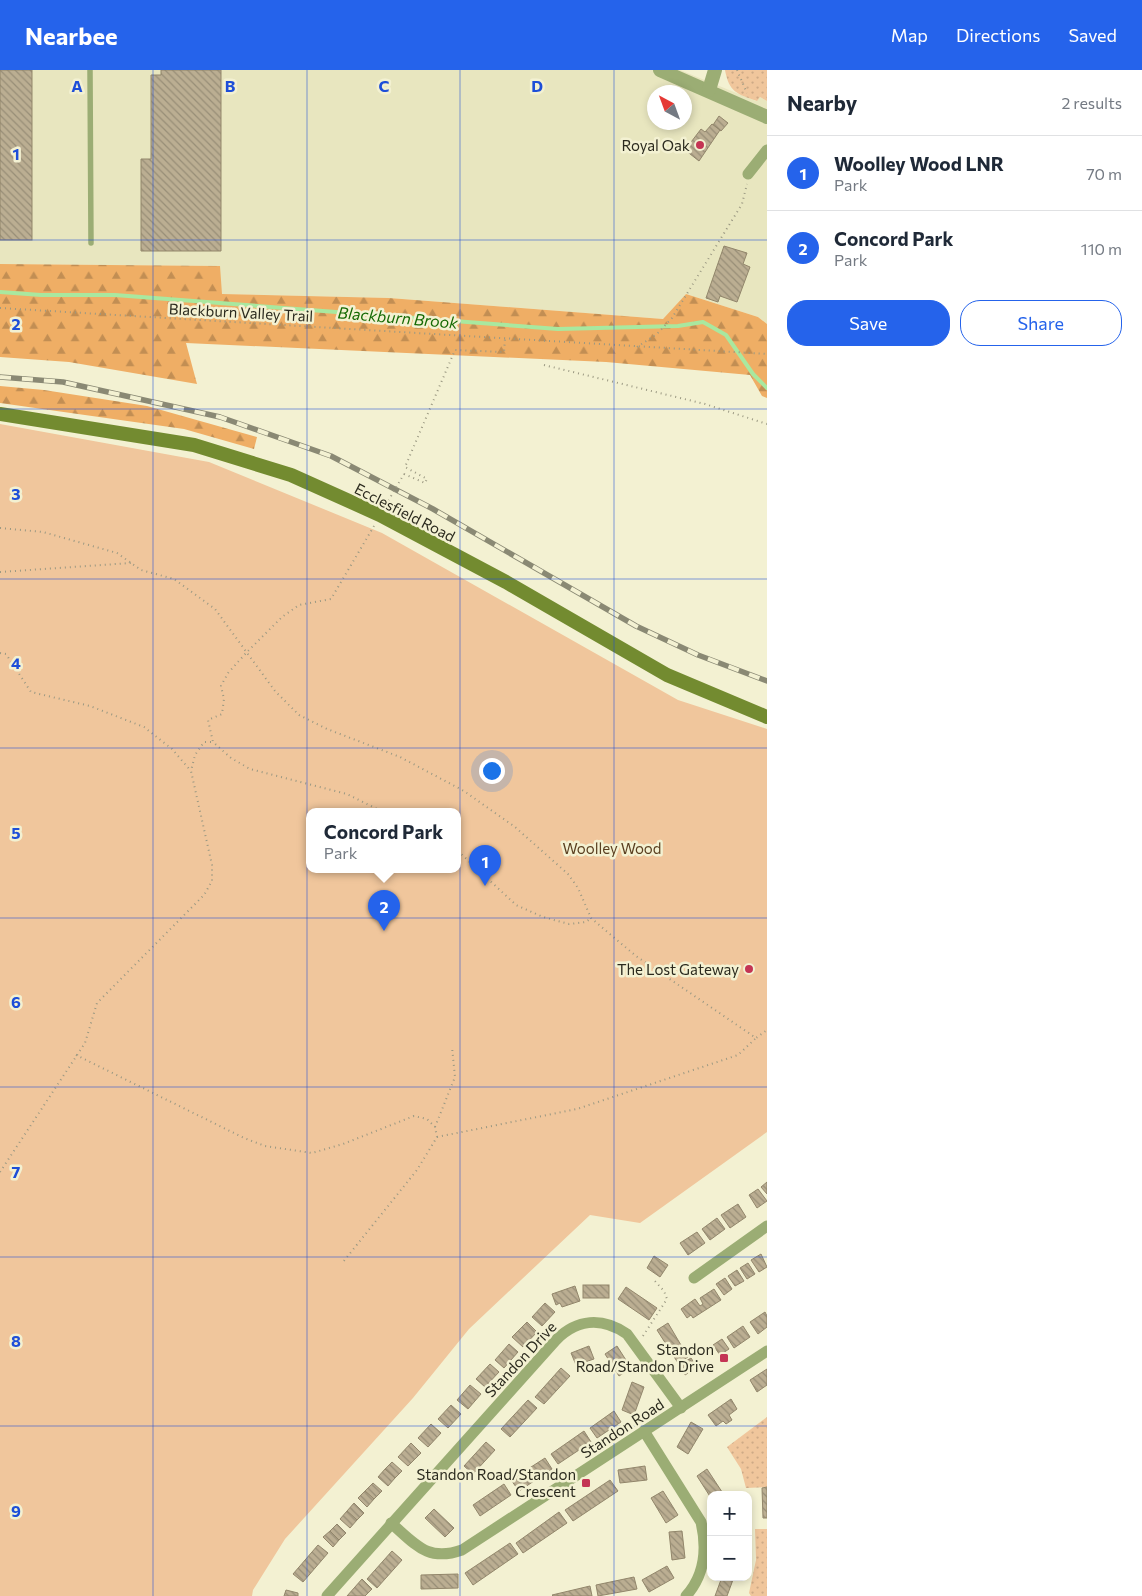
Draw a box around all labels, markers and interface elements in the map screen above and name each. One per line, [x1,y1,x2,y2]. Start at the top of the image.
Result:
text: Nearbee [25,21,118,50]
text: Map [891,24,928,46]
text: Directions [956,24,1040,46]
text: Saved [1068,24,1117,46]
text: A [71,76,83,95]
text: B [225,76,236,95]
text: C [379,76,390,95]
text: D [531,76,543,95]
north arrow [647,85,692,130]
text: Nearby [787,90,857,115]
text: 2 results [1061,93,1122,112]
place label: Royal Oak [621,136,690,154]
marker: Royal Oak [694,139,706,151]
text: 1 [12,144,20,163]
text: Woolley Wood LNR [834,152,1004,175]
text: 1 [799,164,807,183]
text: 70 m [1086,164,1122,183]
text: Park [834,175,867,194]
text: Concord Park [834,227,953,250]
text: 2 [798,239,808,258]
text: 110 m [1081,239,1122,258]
text: Park [834,250,867,269]
street label: Blackburn Valley Trail [168,299,314,325]
button: Save [787,300,950,346]
button: Share [960,300,1122,346]
water label: Blackburn Brook [337,302,459,332]
text: 2 [11,314,21,333]
street label: Ecclesfield Road [352,479,458,545]
text: 3 [11,484,21,503]
text: 4 [11,653,21,672]
your location [479,758,505,784]
popup [306,808,461,873]
text: Concord Park [324,820,443,843]
text: 5 [11,823,21,842]
park label: Woolley Wood [563,839,662,857]
text: Park [324,843,357,862]
pin: 1 [469,845,501,886]
pin: 2 [368,890,400,931]
place label: The Lost Gateway [617,960,739,978]
marker: The Lost Gateway [743,963,755,975]
text: 6 [11,992,21,1011]
text: 7 [12,1162,21,1181]
street label: Standon Drive [480,1317,560,1400]
text: 8 [11,1331,21,1350]
place label: Standon Road/Standon Drive [576,1340,714,1375]
marker: Standon Road/Standon Drive [718,1352,730,1364]
street label: Standon Road [577,1394,667,1462]
place label: Standon Road/Standon Crescent [417,1465,576,1500]
marker: Standon Road/Standon Crescent [580,1477,592,1489]
map controls [707,1491,752,1581]
button: + [707,1491,752,1536]
text: 9 [11,1501,21,1520]
button: − [707,1536,752,1581]

